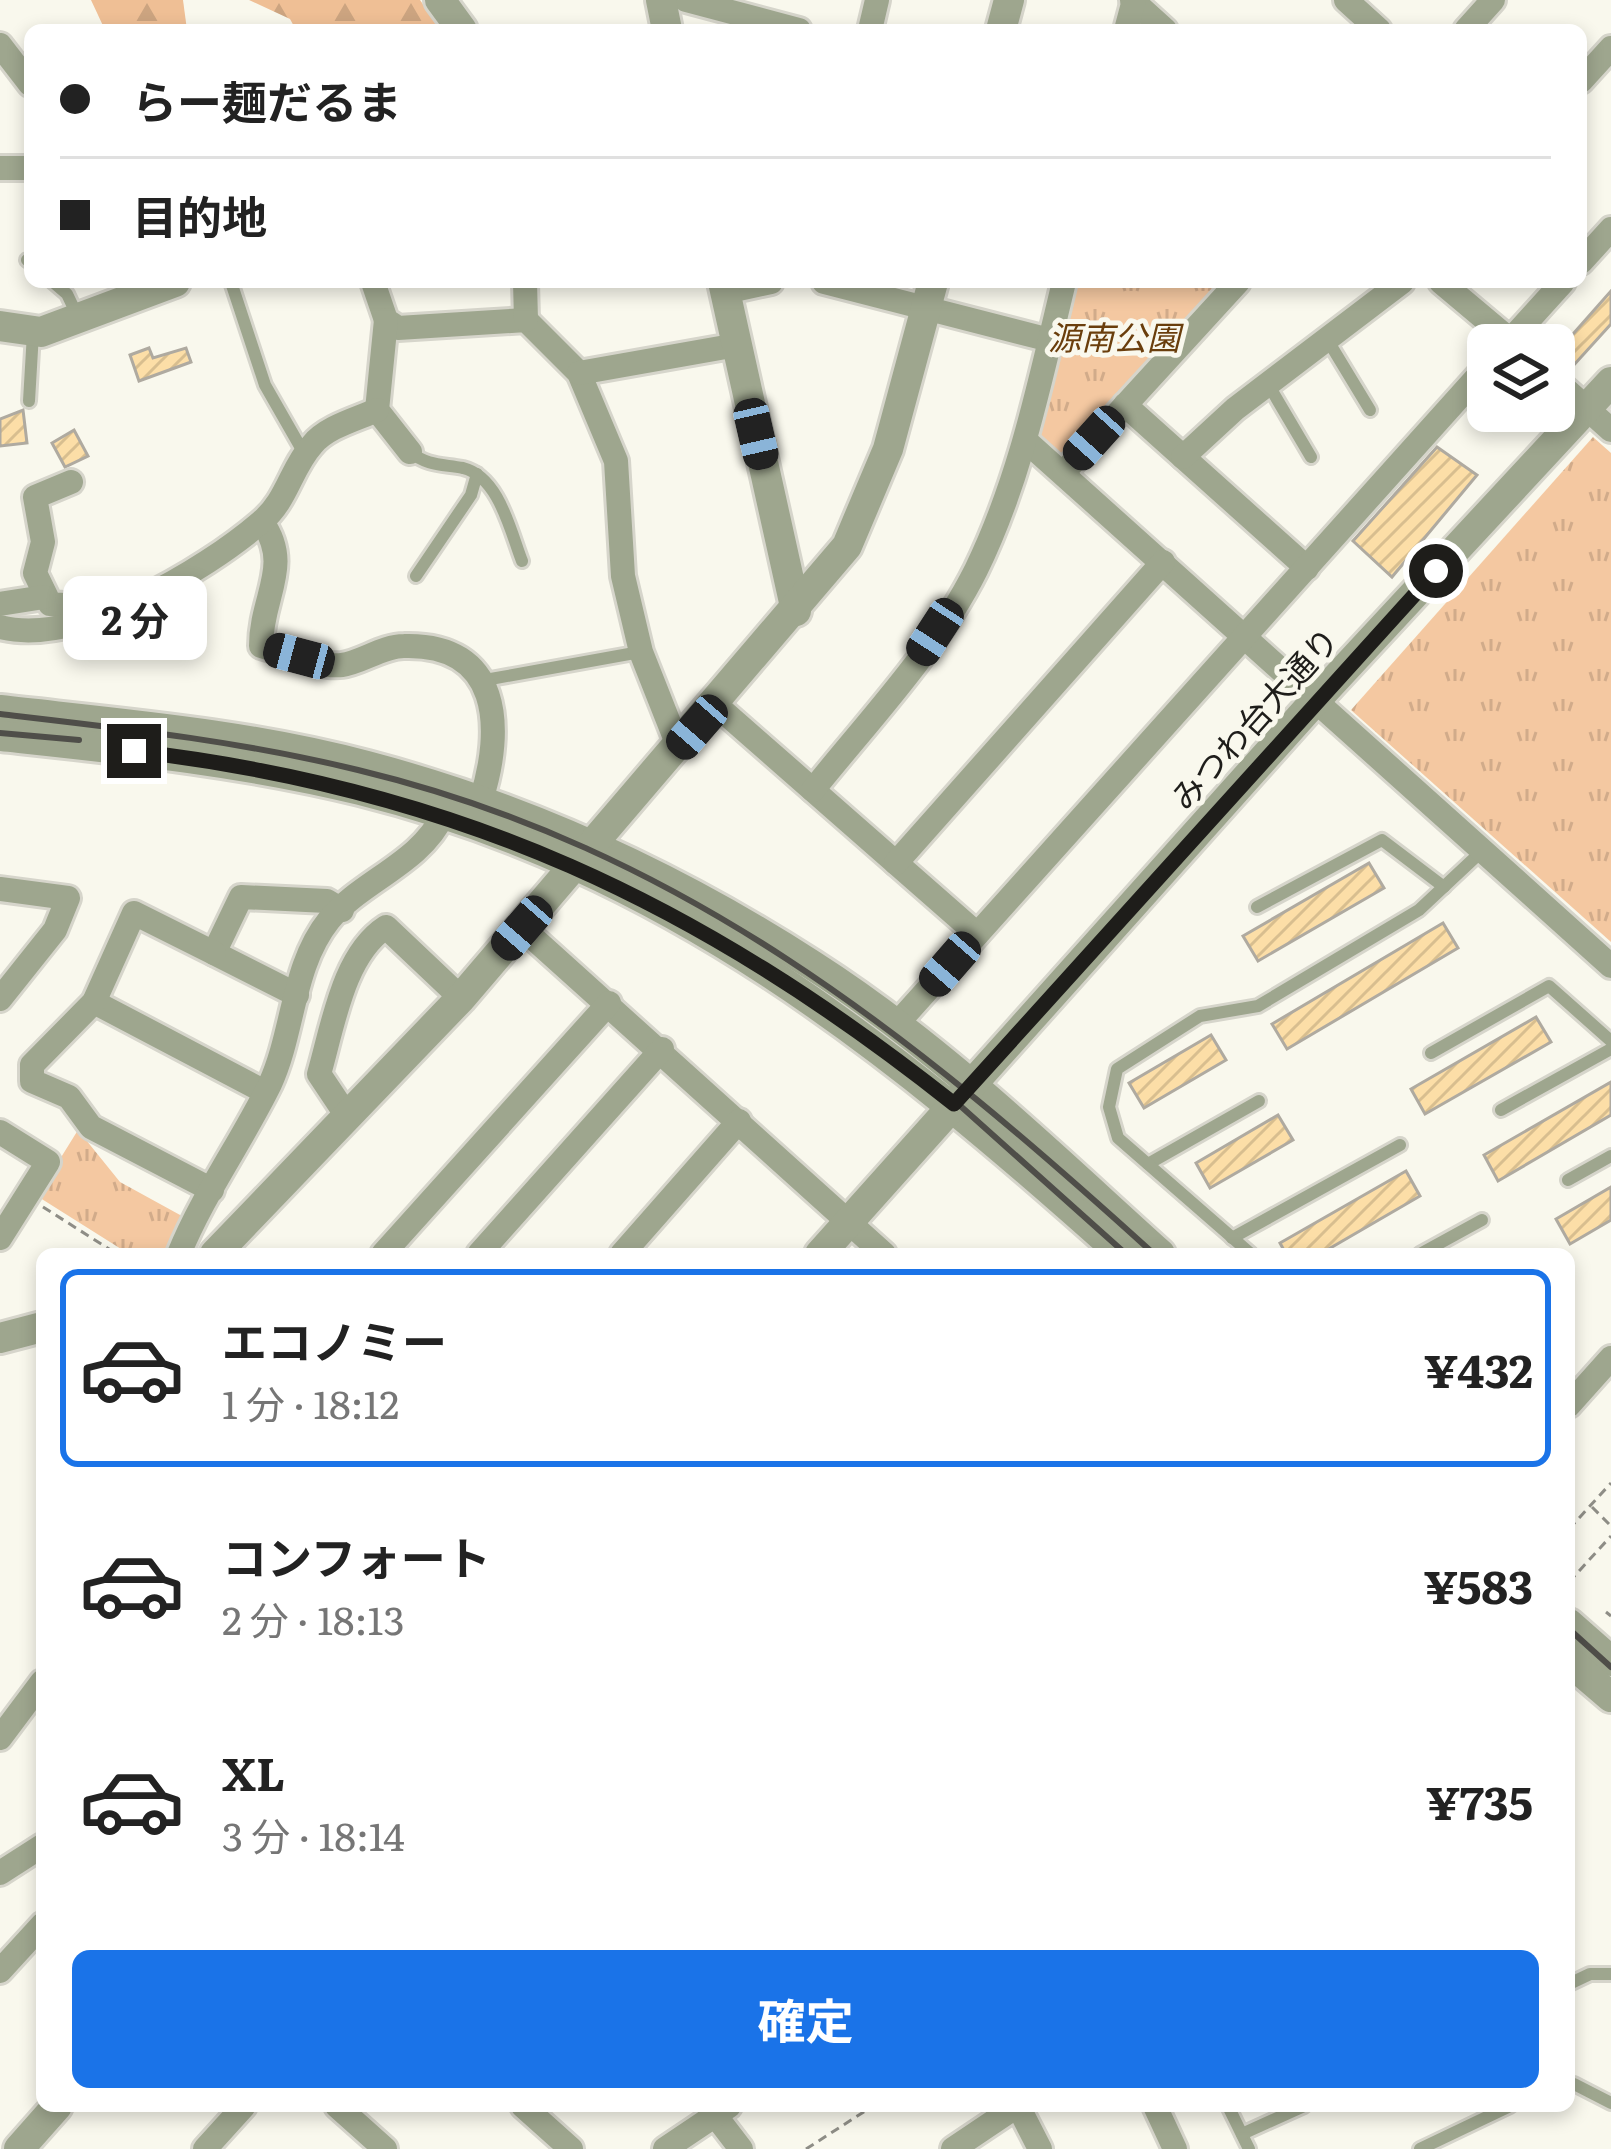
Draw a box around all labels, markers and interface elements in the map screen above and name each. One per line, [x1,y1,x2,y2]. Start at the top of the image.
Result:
text: らー麺だるま [132,66,402,133]
text: 目的地 [132,181,267,248]
park label: 源南公園 [1048,311,1184,360]
map controls [1467,324,1575,432]
button: layers [1467,324,1575,432]
car [730,395,782,473]
car [1057,399,1131,477]
route start [1409,544,1463,598]
callout: 2 分 [62,577,206,661]
text: 2 分 [101,589,169,647]
car [900,592,970,672]
street label: みつわ台大通り [1158,615,1348,819]
car [260,629,338,683]
car [660,688,734,766]
route end [107,724,161,778]
car [485,889,559,967]
car [913,925,987,1003]
text: エコノミー [222,1306,447,1373]
icon: car [78,1314,186,1422]
text: ¥432 [1424,1335,1533,1402]
text: 1 分 · 18:12 [222,1373,399,1431]
text: コンフォート [222,1522,491,1589]
icon: car [78,1530,186,1638]
text: ¥583 [1424,1551,1533,1618]
text: 2 分 · 18:13 [222,1589,405,1647]
text: XL [222,1738,285,1805]
icon: car [78,1746,186,1854]
text: ¥735 [1426,1767,1533,1834]
text: 3 分 · 18:14 [222,1805,405,1863]
button: 確定 [72,1950,1539,2088]

